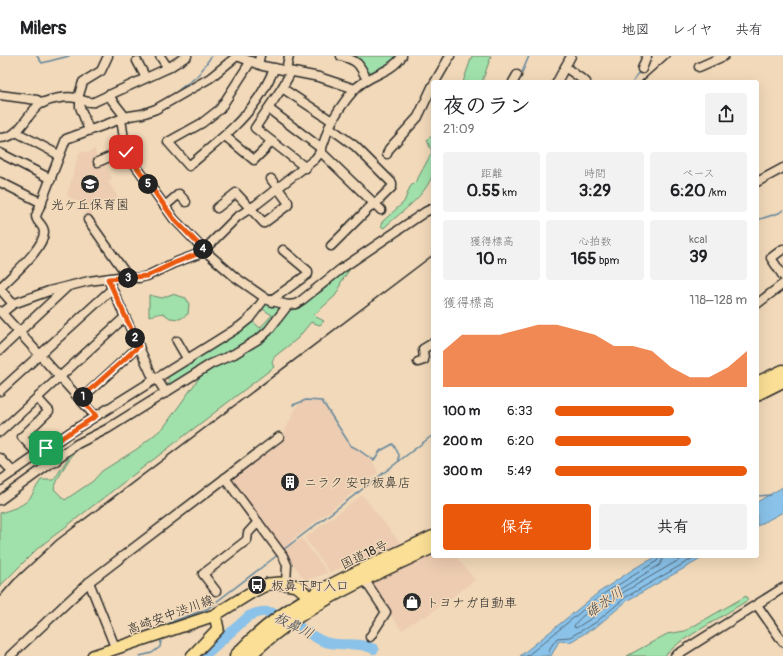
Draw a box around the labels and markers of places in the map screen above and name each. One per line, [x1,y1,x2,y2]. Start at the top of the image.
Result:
pin [109,135,143,169]
school or university icon: 光ケ丘保育園 [79,173,101,195]
pin: 5 [138,174,158,194]
place label: 光ケ丘保育園 [51,197,129,213]
pin: 4 [193,239,213,259]
pin: 3 [118,268,138,288]
pin: 2 [125,328,145,348]
pin: 1 [73,387,93,407]
pin [29,431,63,465]
building icon: ニラク 安中板鼻店 [279,471,301,493]
place label: ニラク 安中板鼻店 [304,475,411,491]
bus stop icon: 板鼻下町入口 [246,574,268,596]
place label: 板鼻下町入口 [271,578,349,594]
shop icon: トヨナガ自動車 [401,591,423,613]
place label: トヨナガ自動車 [426,595,517,611]

